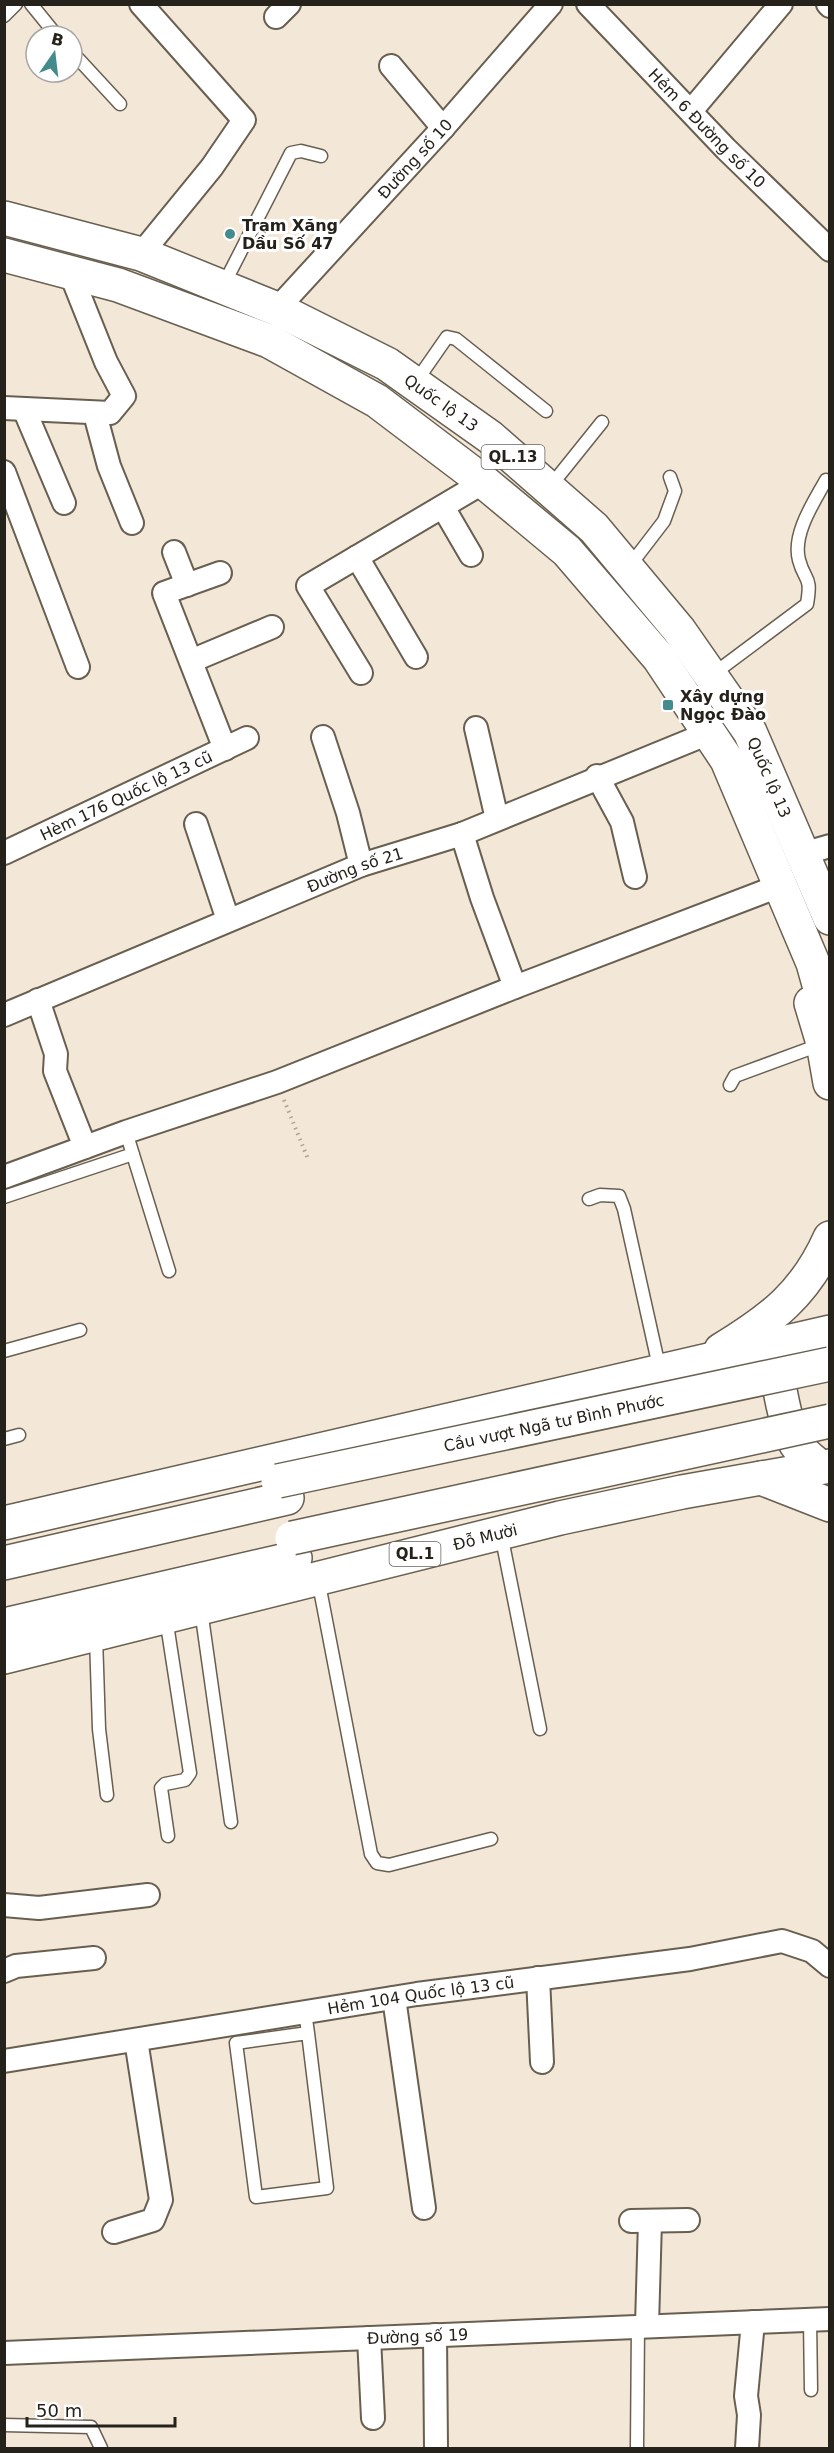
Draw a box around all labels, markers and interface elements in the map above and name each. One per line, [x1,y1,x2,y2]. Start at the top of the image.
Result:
north arrow [24,24,84,84]
text: B [49,29,66,51]
street label: Hẻm 6 Đường số 10 [644,65,769,192]
street label: Đường số 10 [374,115,457,203]
place label: Trạm Xăng Dầu Số 47 [242,216,338,253]
marker: Trạm Xăng Dầu Số 47 [223,227,237,241]
street label: Quốc lộ 13 [400,370,482,436]
road number: QL.13 [482,445,544,469]
place label: Xây dựng Ngọc Đào [680,687,766,724]
marker: Xây dựng Ngọc Đào [661,698,675,712]
street label: Quốc lộ 13 [743,734,795,821]
street label: Hèm 176 Quốc lộ 13 cũ [37,747,215,845]
street label: Đường số 21 [304,844,405,897]
street label: Cầu vượt Ngã tư Bình Phước [442,1390,666,1456]
street label: Đỗ Mười [451,1520,519,1554]
road number: QL.1 [390,1542,440,1566]
street label: Hẻm 104 Quốc lộ 13 cũ [326,1973,515,2018]
street label: Đường số 19 [367,2325,469,2348]
scale bar [27,2390,176,2428]
text: 50 m [36,2400,82,2421]

